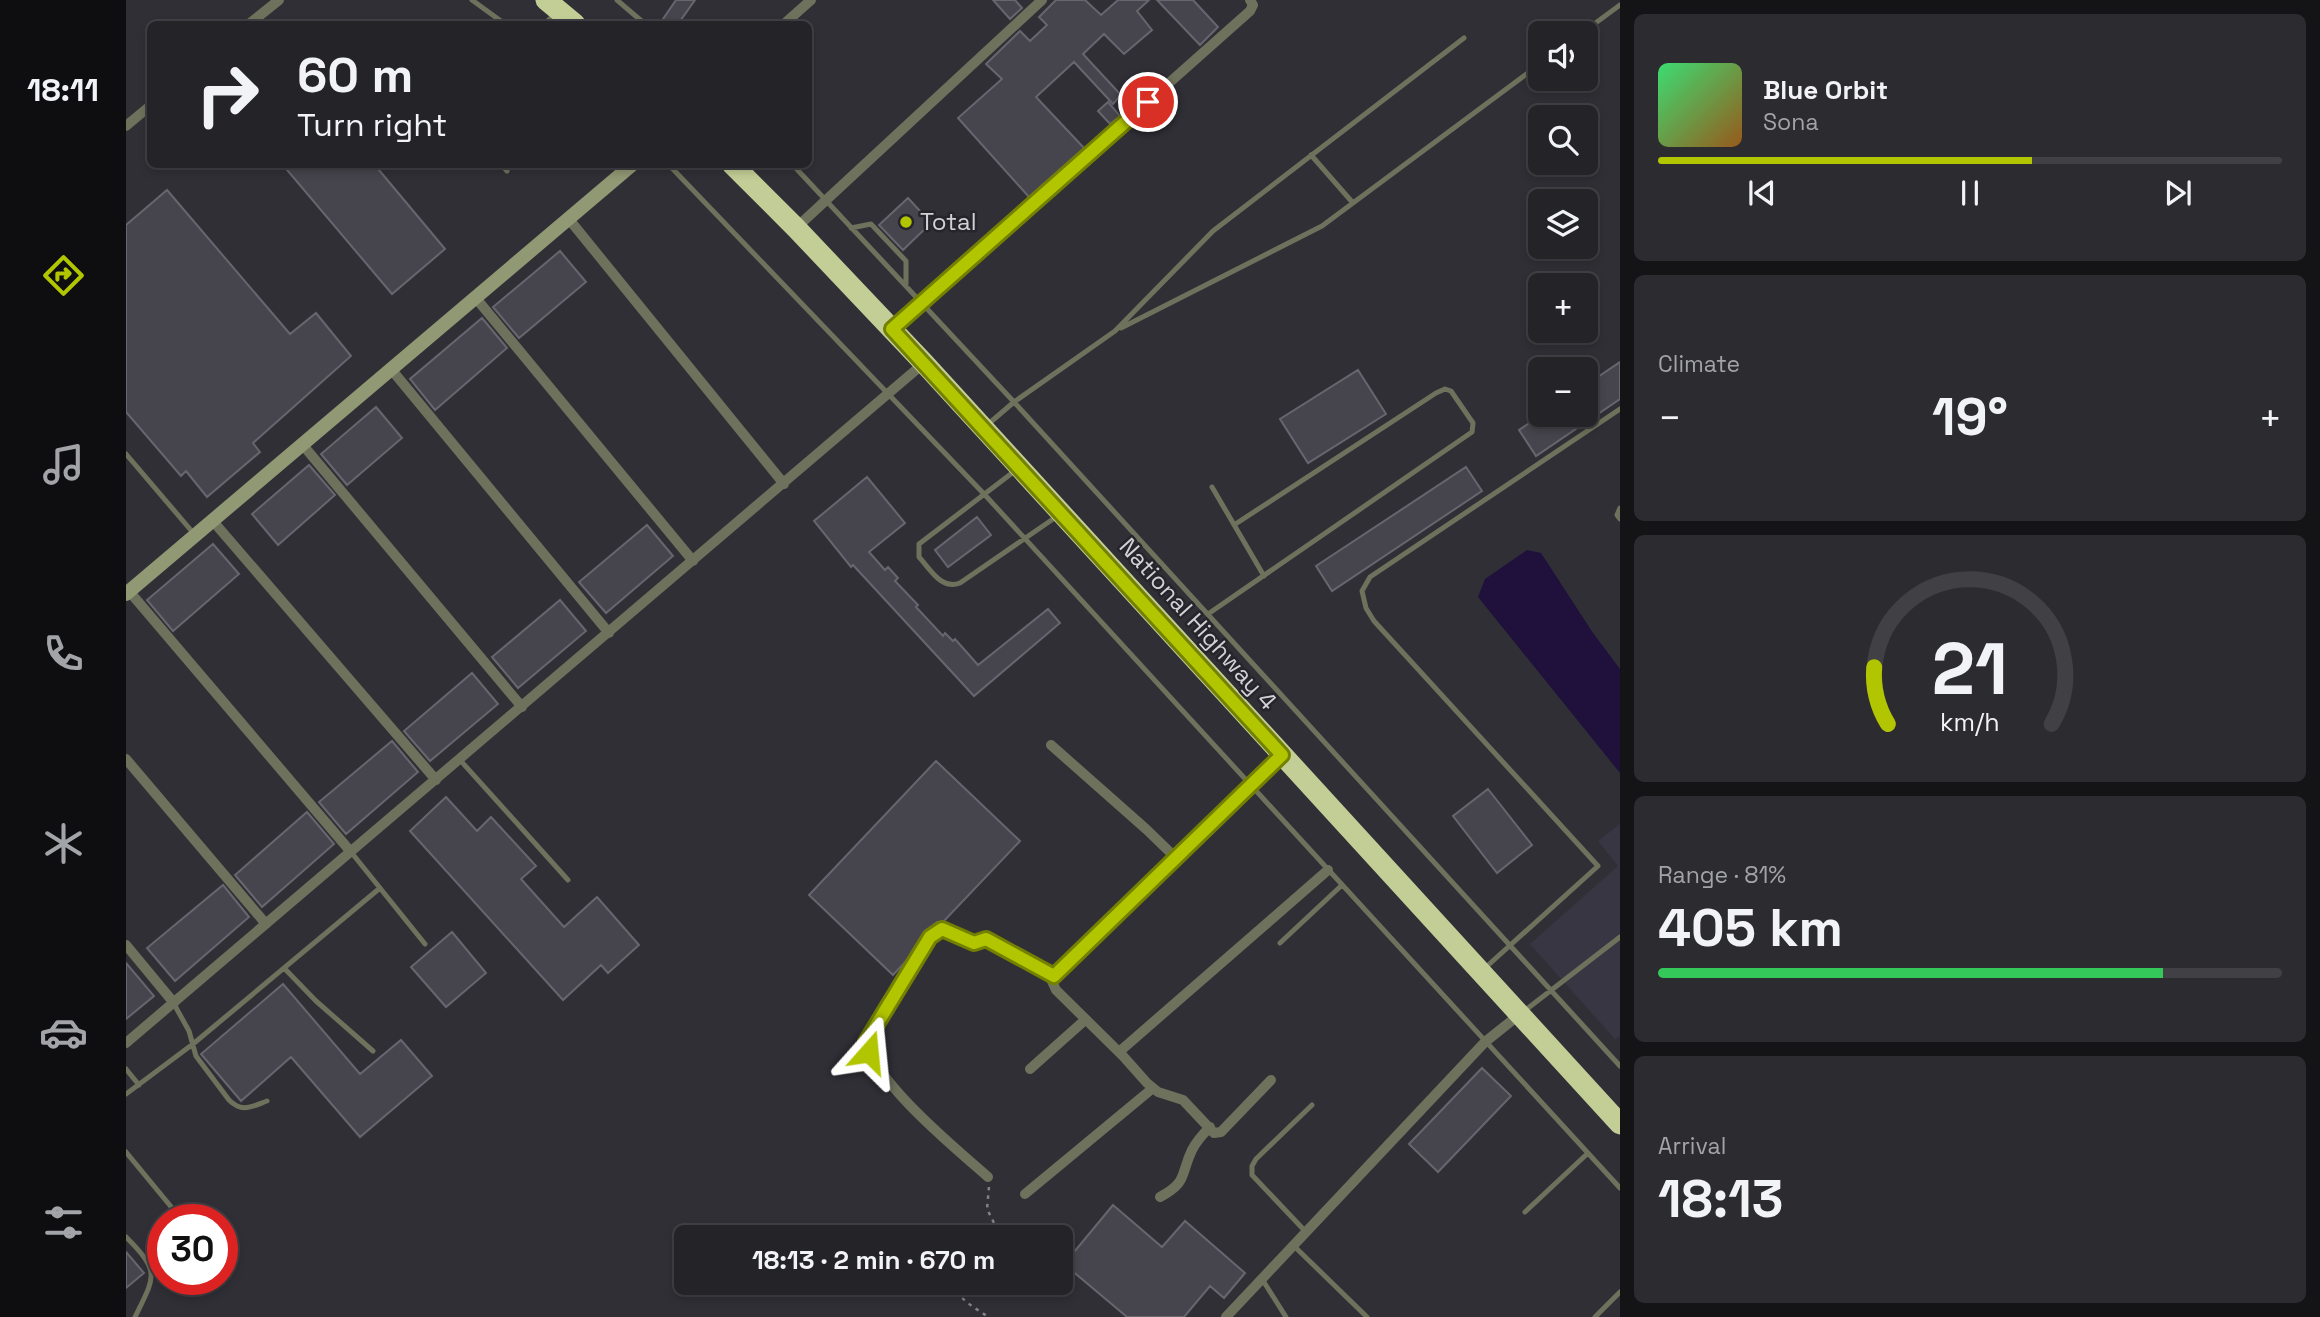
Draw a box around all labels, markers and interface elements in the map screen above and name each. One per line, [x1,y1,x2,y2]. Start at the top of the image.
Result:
map controls [1528,21,1598,427]
button: sound [1528,21,1598,91]
text: 60 m [297,44,413,106]
icon: right [182,49,273,140]
text: 18:11 [27,70,99,110]
pin [1118,72,1178,132]
text: Blue Orbit [1763,73,1888,107]
icon: arrive [1129,83,1167,121]
text: Turn right [297,105,447,145]
button: search [1528,105,1598,175]
text: Sona [1763,107,1819,137]
icon: previous [1743,174,1781,212]
icon: pause [1951,174,1989,212]
icon: next [2159,174,2197,212]
button: layers [1528,189,1598,259]
place label: Total [920,206,977,237]
marker: Total [898,214,914,230]
icon: directions [39,251,88,300]
button: + [1528,273,1598,343]
text: Climate [1658,349,1740,379]
button: − [1528,357,1598,427]
text: 19° [1932,384,2008,450]
text: − [1658,394,1682,442]
text: + [2258,394,2282,442]
icon: music [39,440,88,489]
street label: National Highway 4 [1113,531,1284,716]
text: 21 [1932,623,2008,716]
icon: phone [39,629,88,678]
text: km/h [1940,706,2000,738]
icon: climate [39,819,88,868]
text: Range · 81% [1658,860,1786,890]
text: 405 km [1658,895,1843,961]
icon: car [39,1008,88,1057]
position arrow [832,1015,906,1089]
text: Arrival [1658,1131,1726,1161]
text: 18:13 [1658,1166,1783,1232]
icon: filters [39,1198,88,1247]
speed limit sign: 30 [147,1204,238,1295]
text: 18:13 · 2 min · 670 m [752,1243,995,1277]

